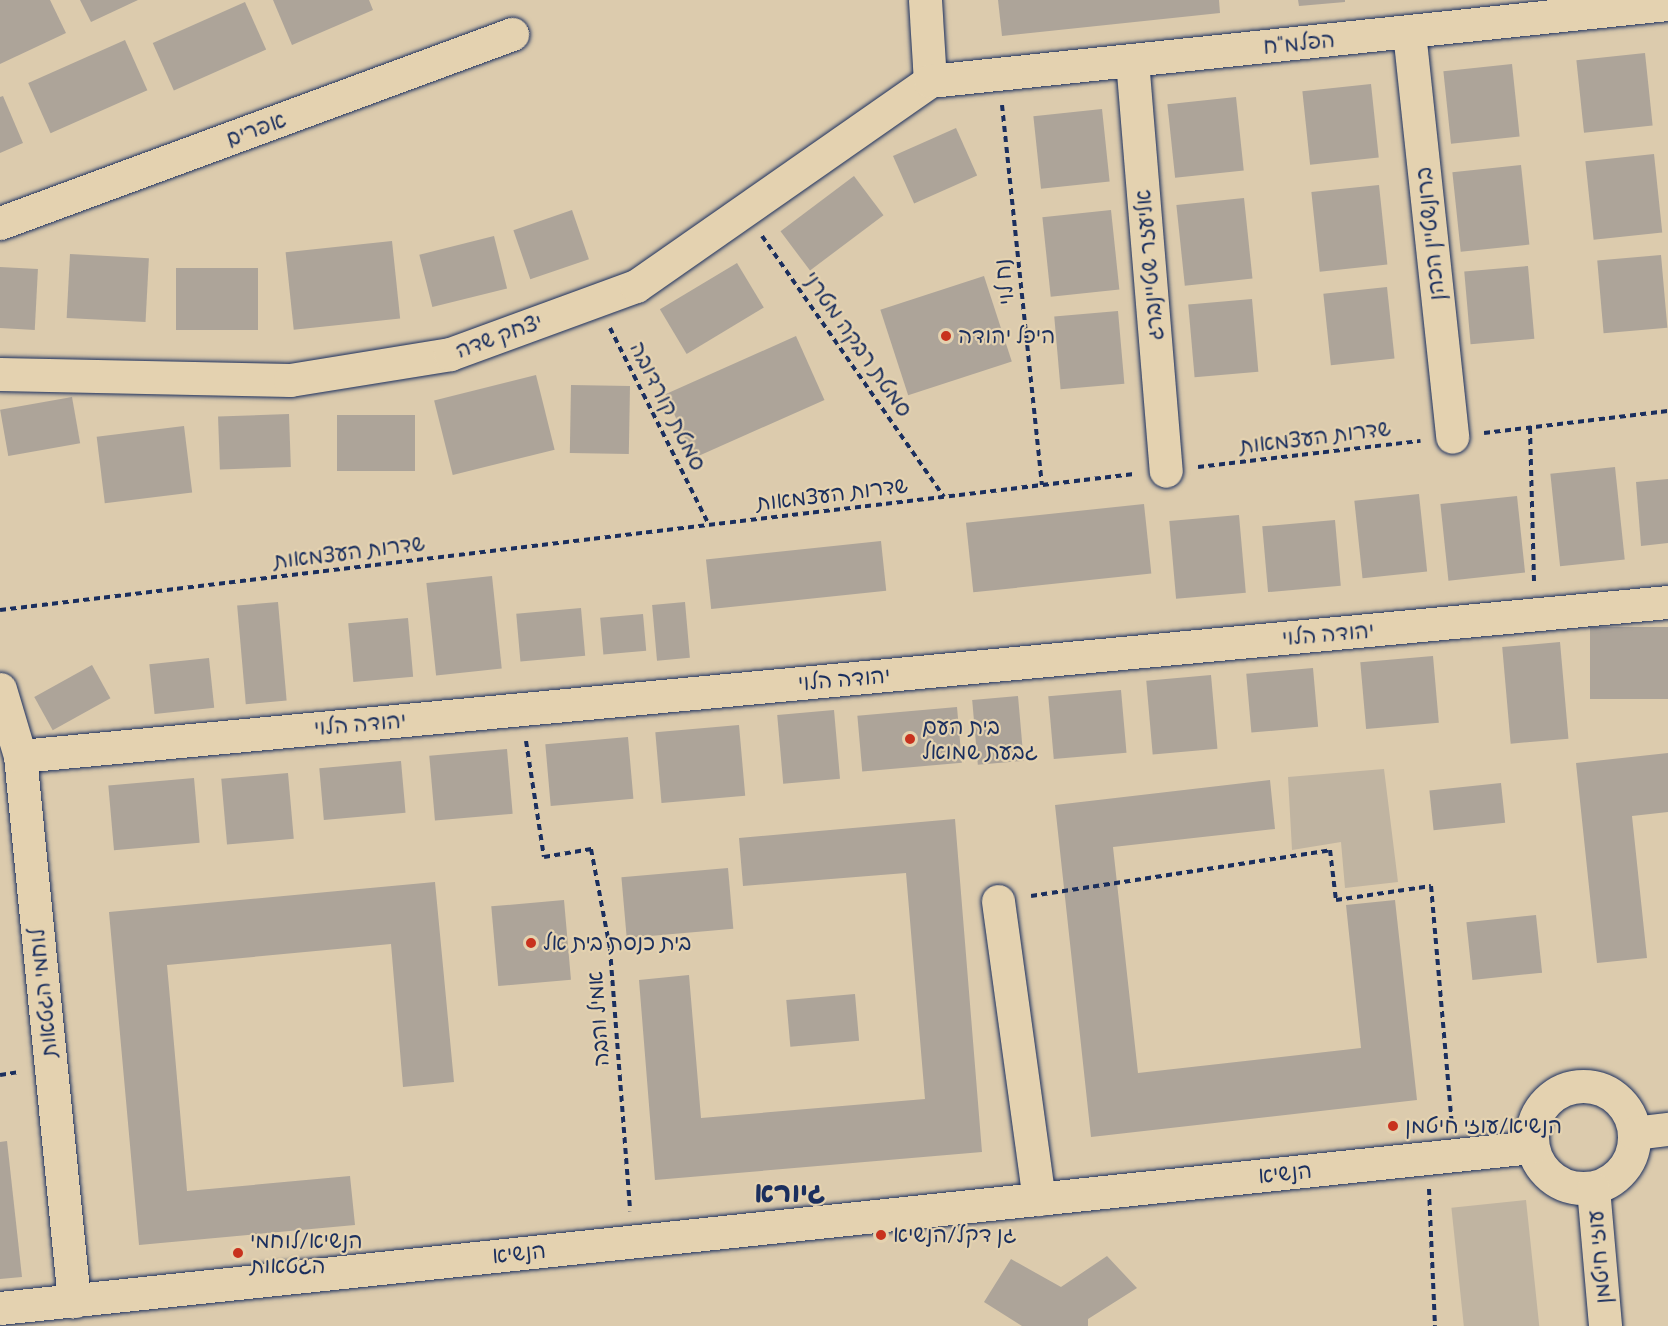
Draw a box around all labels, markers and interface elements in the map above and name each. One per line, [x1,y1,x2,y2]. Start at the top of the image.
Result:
street label: הפלמ"ח [1262,26,1336,60]
street label: אפרים [222,106,290,152]
street label: ברונשטיין הכהן [1410,166,1450,302]
street label: אליעזר שטיינברג [1129,188,1169,342]
street label: נח לוי [988,258,1020,306]
street label: סמטת רבקה מטרני [798,266,918,422]
street label: יצחק שדה [452,308,546,364]
place label: היכל יהודה [958,323,1055,349]
marker: היכל יהודה [939,329,953,343]
street label: סמטת קורדובה [624,337,712,475]
street label: שדרות העצמאות [1238,415,1392,459]
street label: שדרות העצמאות [755,472,909,516]
street label: שדרות העצמאות [272,530,426,574]
street label: יהודה הלוי [1281,617,1375,651]
street label: יהודה הלוי [797,662,891,696]
street label: יהודה הלוי [313,707,407,741]
place label: בית העם גבעת שמואל [922,713,1038,764]
marker: בית העם גבעת שמואל [903,732,917,746]
street label: לוחמי הגטאות [23,927,63,1059]
place label: בית כנסת בית אל [543,930,691,956]
marker: בית כנסת בית אל [524,936,538,950]
street label: אמיל והבה [581,970,615,1068]
place label: הנשיא/עוזי חיטמן [1405,1113,1562,1139]
marker: הנשיא/עוזי חיטמן [1386,1119,1400,1133]
street label: הנשיא [1257,1157,1313,1189]
district label: גיורא [755,1175,825,1209]
street label: עוזי חיטמן [1582,1209,1616,1305]
place label: גן דקל/הנשיא [893,1222,1016,1248]
place label: הנשיא/לוחמי הגטאות [250,1227,363,1278]
marker: גן דקל/הנשיא [874,1228,888,1242]
street label: הנשיא [491,1237,547,1269]
marker: הנשיא/לוחמי הגטאות [231,1246,245,1260]

